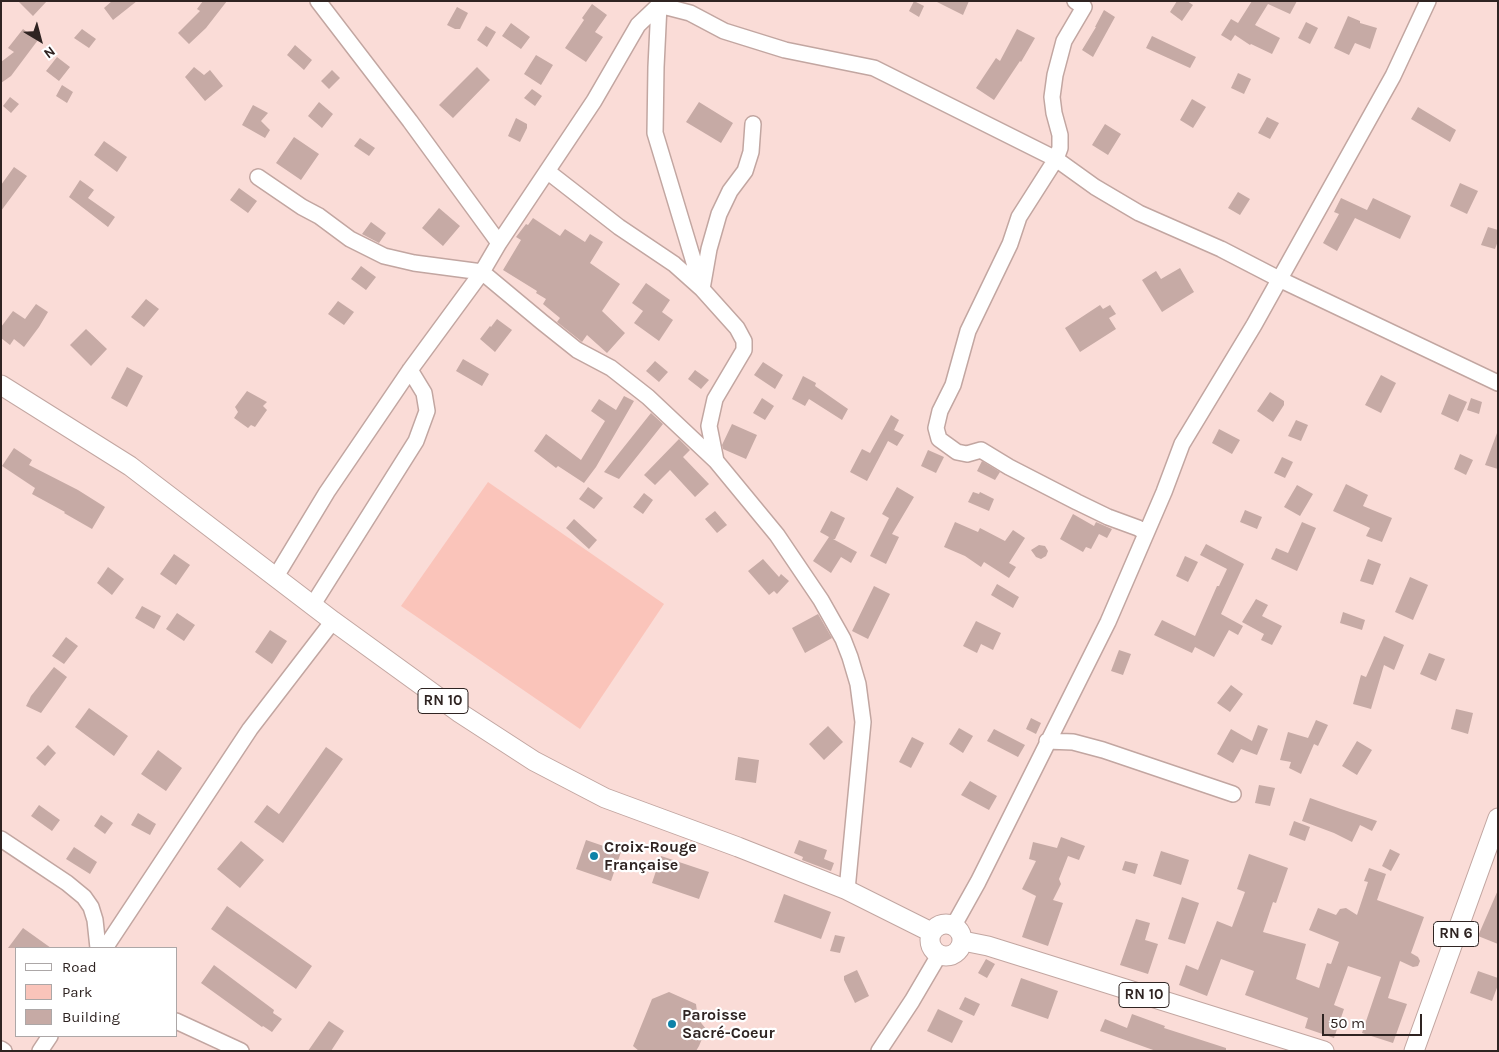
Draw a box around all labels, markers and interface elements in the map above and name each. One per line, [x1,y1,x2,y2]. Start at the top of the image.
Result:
north arrow [15,15,65,65]
text: N [40,43,58,62]
road number: RN 10 [418,688,468,714]
place label: Croix-Rouge Française [604,837,697,875]
marker: Croix-Rouge Française [588,850,600,862]
road number: RN 6 [1434,922,1478,946]
legend [15,947,178,1037]
text: Road [62,958,97,976]
road number: RN 10 [1119,982,1169,1008]
text: Park [62,983,92,1001]
scale bar [1324,1004,1424,1036]
place label: Paroisse Sacré-Coeur [682,1005,775,1043]
text: Building [62,1008,120,1026]
text: 50 m [1330,1014,1365,1032]
marker: Paroisse Sacré-Coeur [666,1018,678,1030]

